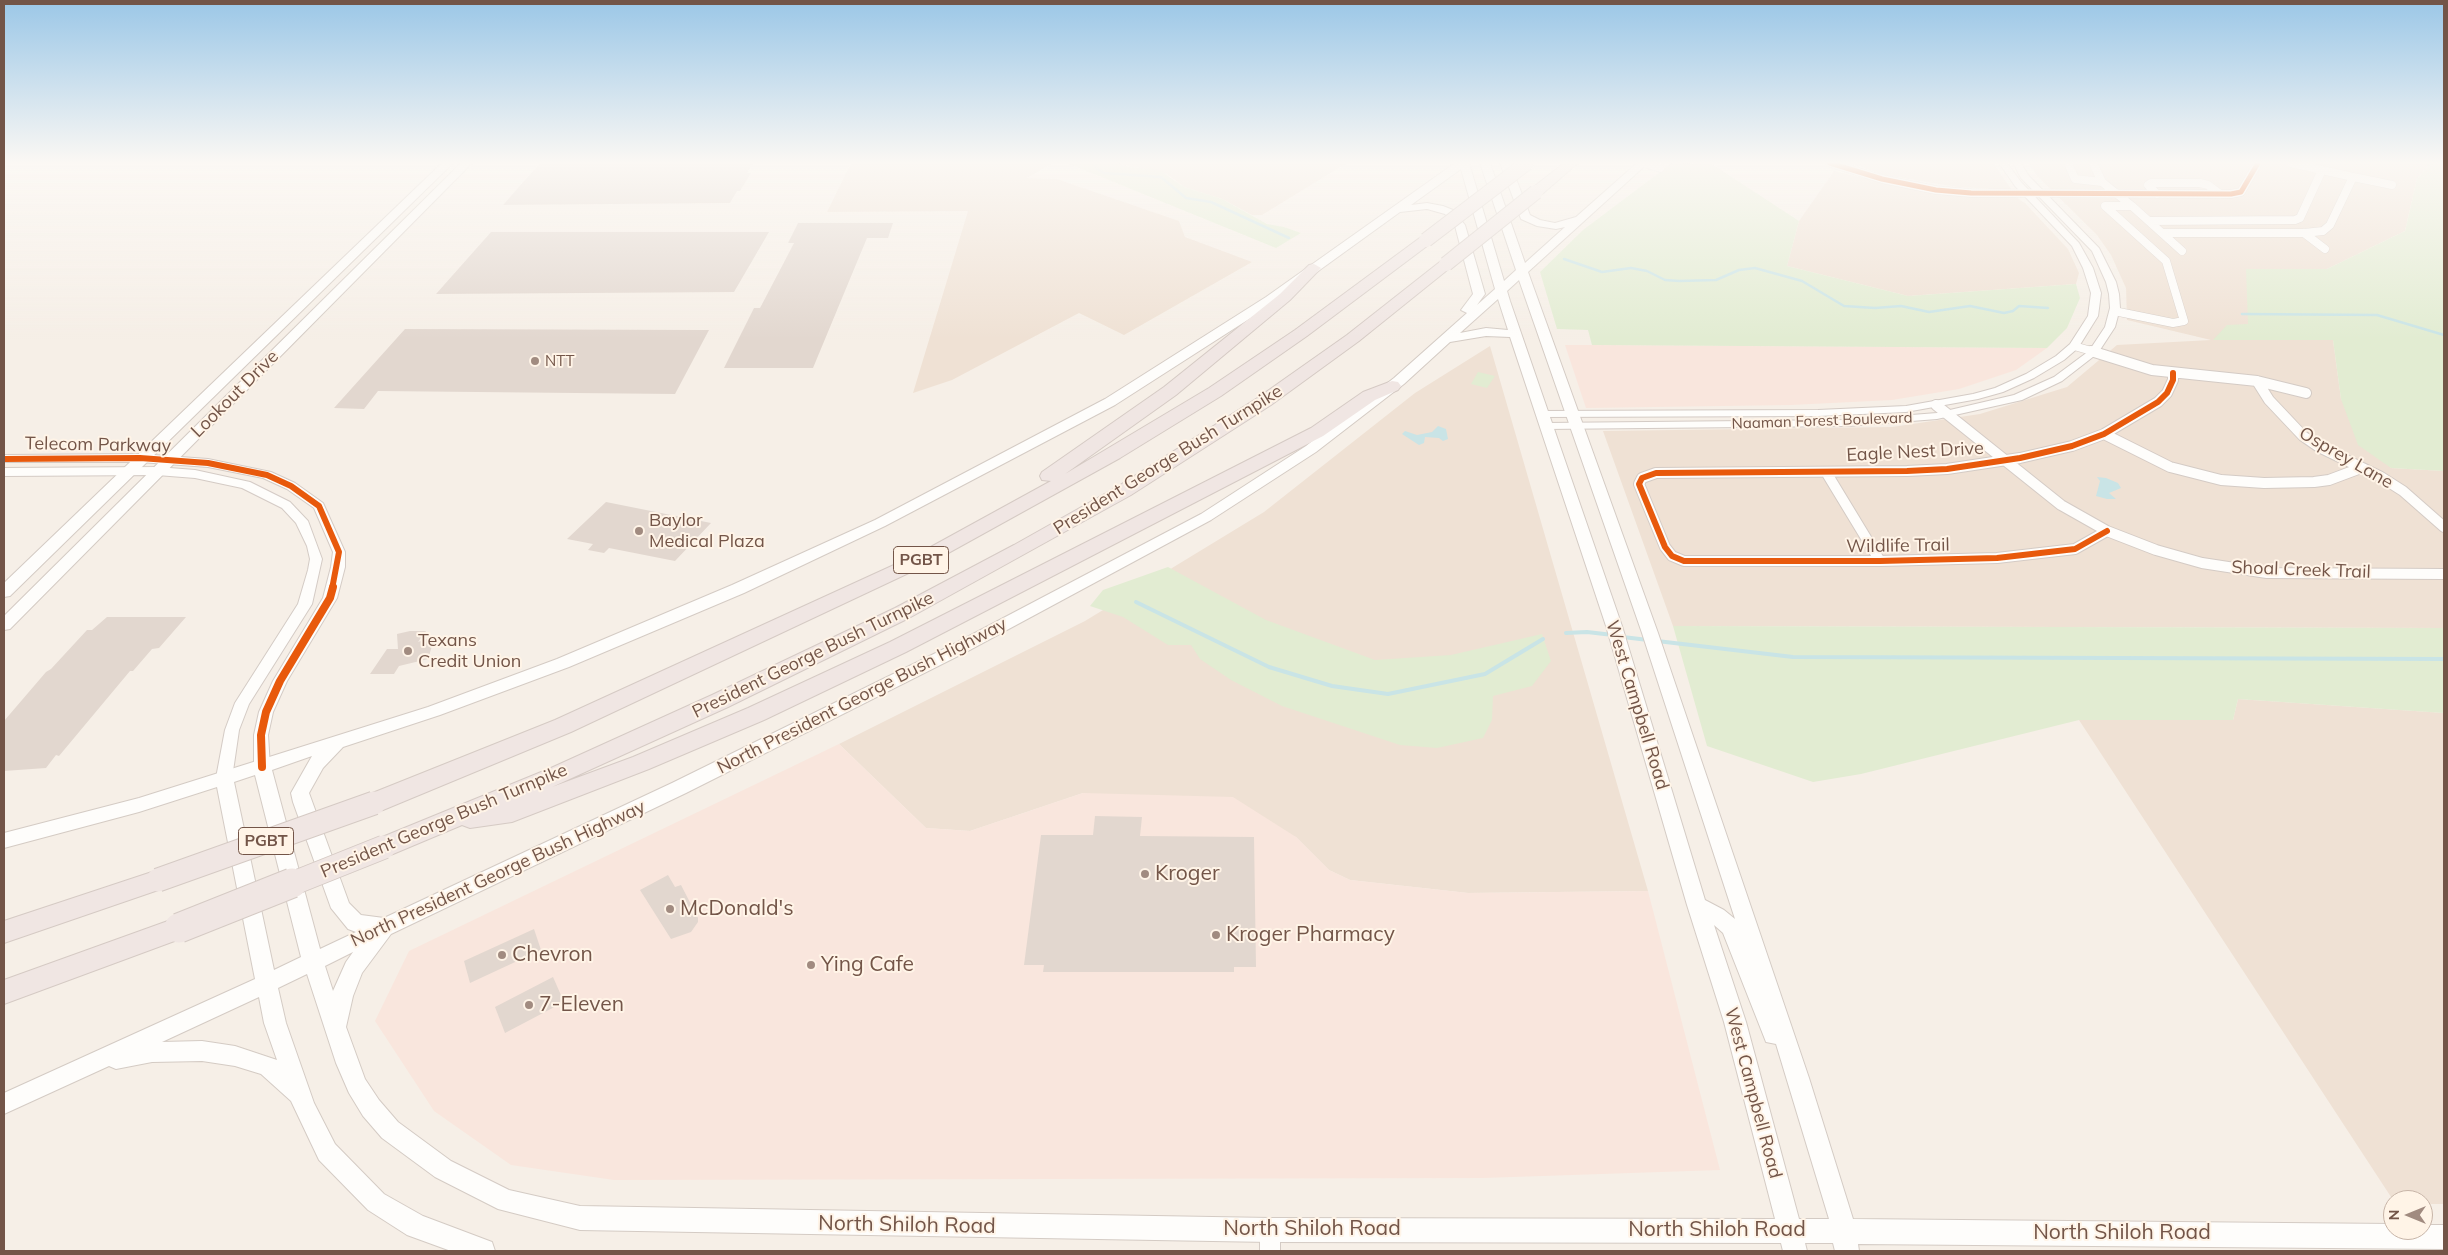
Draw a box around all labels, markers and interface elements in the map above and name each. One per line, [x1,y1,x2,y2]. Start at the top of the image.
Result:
street label: Lookout Drive [187,346,283,442]
place label: NTT [545,352,574,370]
marker: NTT [529,355,541,367]
street label: President George Bush Turnpike [1050,380,1286,540]
street label: Naaman Forest Boulevard [1731,409,1913,433]
street label: Osprey Lane [2295,422,2397,494]
street label: Telecom Parkway [25,433,171,457]
street label: Eagle Nest Drive [1846,438,1984,466]
place label: Baylor Medical Plaza [649,510,765,552]
marker: Baylor Medical Plaza [633,525,645,537]
street label: Wildlife Trail [1846,534,1950,558]
road number: PGBT [894,546,948,574]
street label: Shoal Creek Trail [2231,557,2371,583]
street label: President George Bush Turnpike [689,587,937,723]
street label: North President George Bush Highway [714,613,1010,779]
street label: West Campbell Road [1601,618,1673,792]
place label: Texans Credit Union [418,630,521,672]
marker: Texans Credit Union [402,645,414,657]
street label: President George Bush Turnpike [317,759,571,883]
street label: North President George Bush Highway [347,796,649,952]
road number: PGBT [238,828,294,854]
place label: Kroger [1155,861,1220,887]
marker: Kroger [1139,868,1151,880]
place label: McDonald's [680,896,794,922]
marker: McDonald's [664,903,676,915]
place label: Kroger Pharmacy [1226,922,1395,948]
marker: Kroger Pharmacy [1210,929,1222,941]
place label: Chevron [512,942,593,968]
marker: Chevron [496,949,508,961]
place label: Ying Cafe [821,952,914,978]
marker: Ying Cafe [805,959,817,971]
place label: 7-Eleven [539,992,624,1018]
marker: 7-Eleven [523,999,535,1011]
street label: West Campbell Road [1720,1005,1786,1181]
north arrow [2383,1190,2433,1240]
text: N [2385,1210,2403,1220]
street label: North Shiloh Road [818,1211,996,1239]
street label: North Shiloh Road [1223,1216,1401,1242]
street label: North Shiloh Road [1628,1217,1806,1243]
street label: North Shiloh Road [2033,1220,2211,1246]

